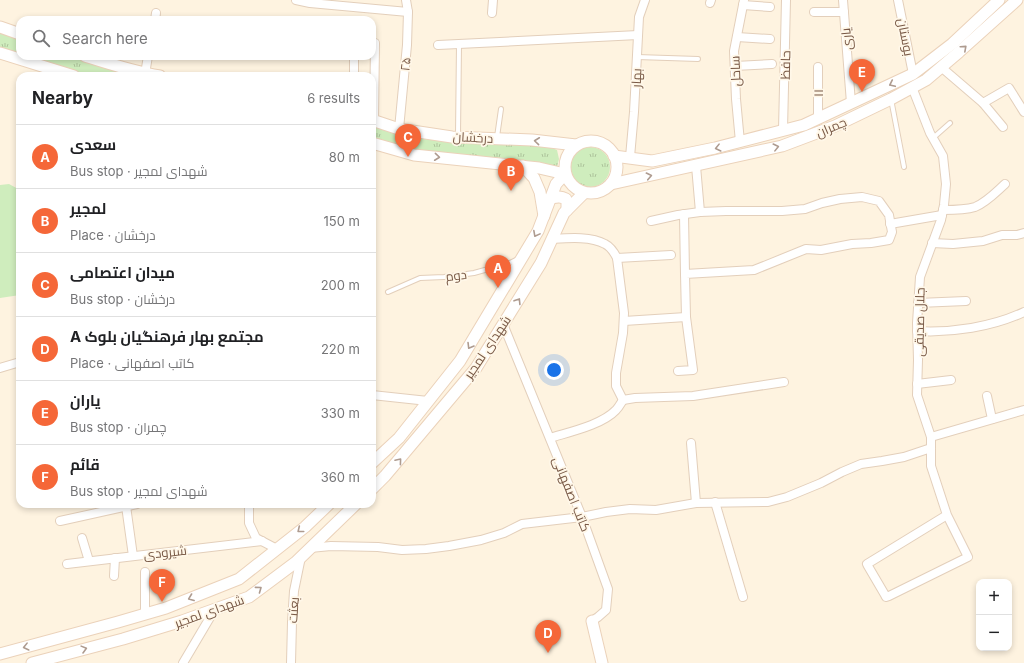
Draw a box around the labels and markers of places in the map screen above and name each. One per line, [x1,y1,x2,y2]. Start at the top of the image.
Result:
pin: E [849,59,875,92]
pin: C [395,124,421,157]
pin: B [498,158,524,191]
pin: A [485,255,511,288]
pin: F [149,569,175,602]
pin: D [535,620,561,653]

